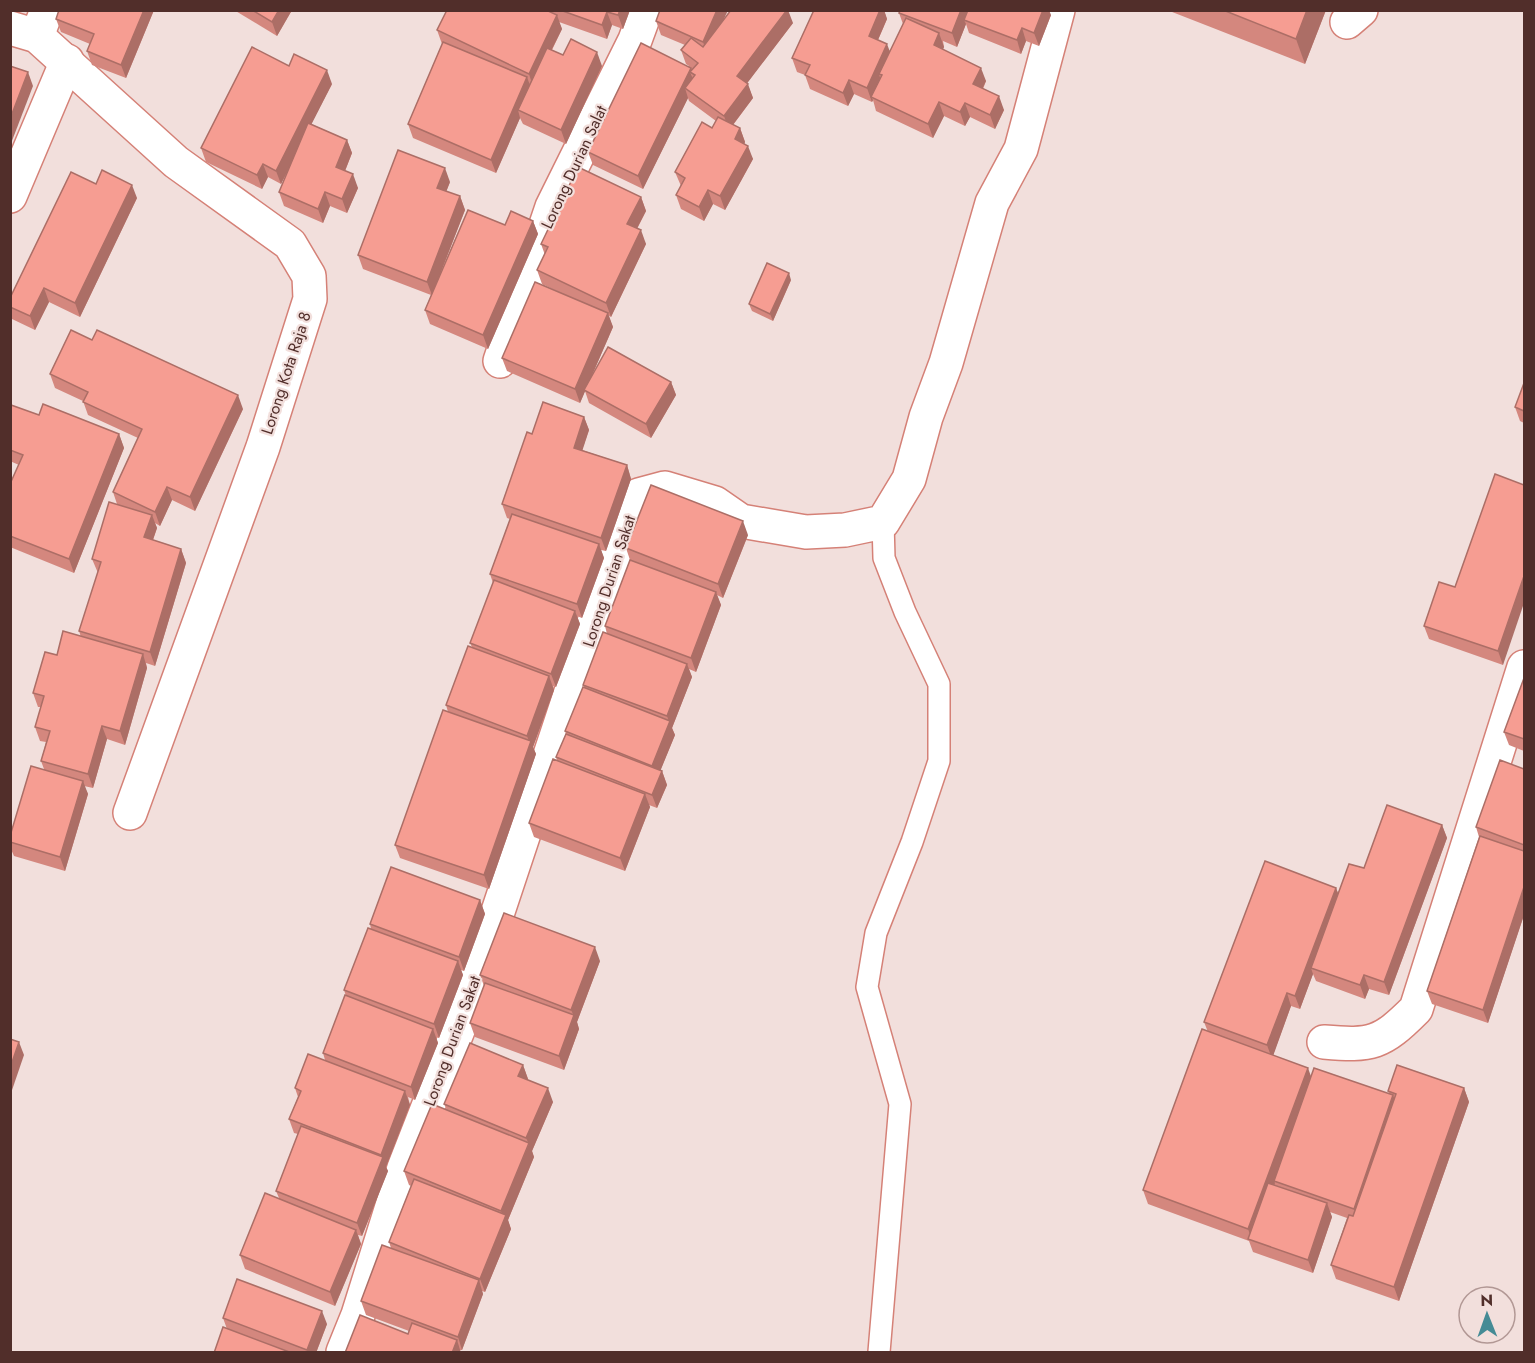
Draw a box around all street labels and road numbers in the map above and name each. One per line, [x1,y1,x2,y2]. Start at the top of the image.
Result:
street label: Lorong Durian Salat [535,101,613,232]
street label: Lorong Kota Raja 8 [255,309,317,437]
street label: Lorong Durian Sakat [577,512,641,650]
street label: Lorong Durian Sakat [418,973,486,1109]

